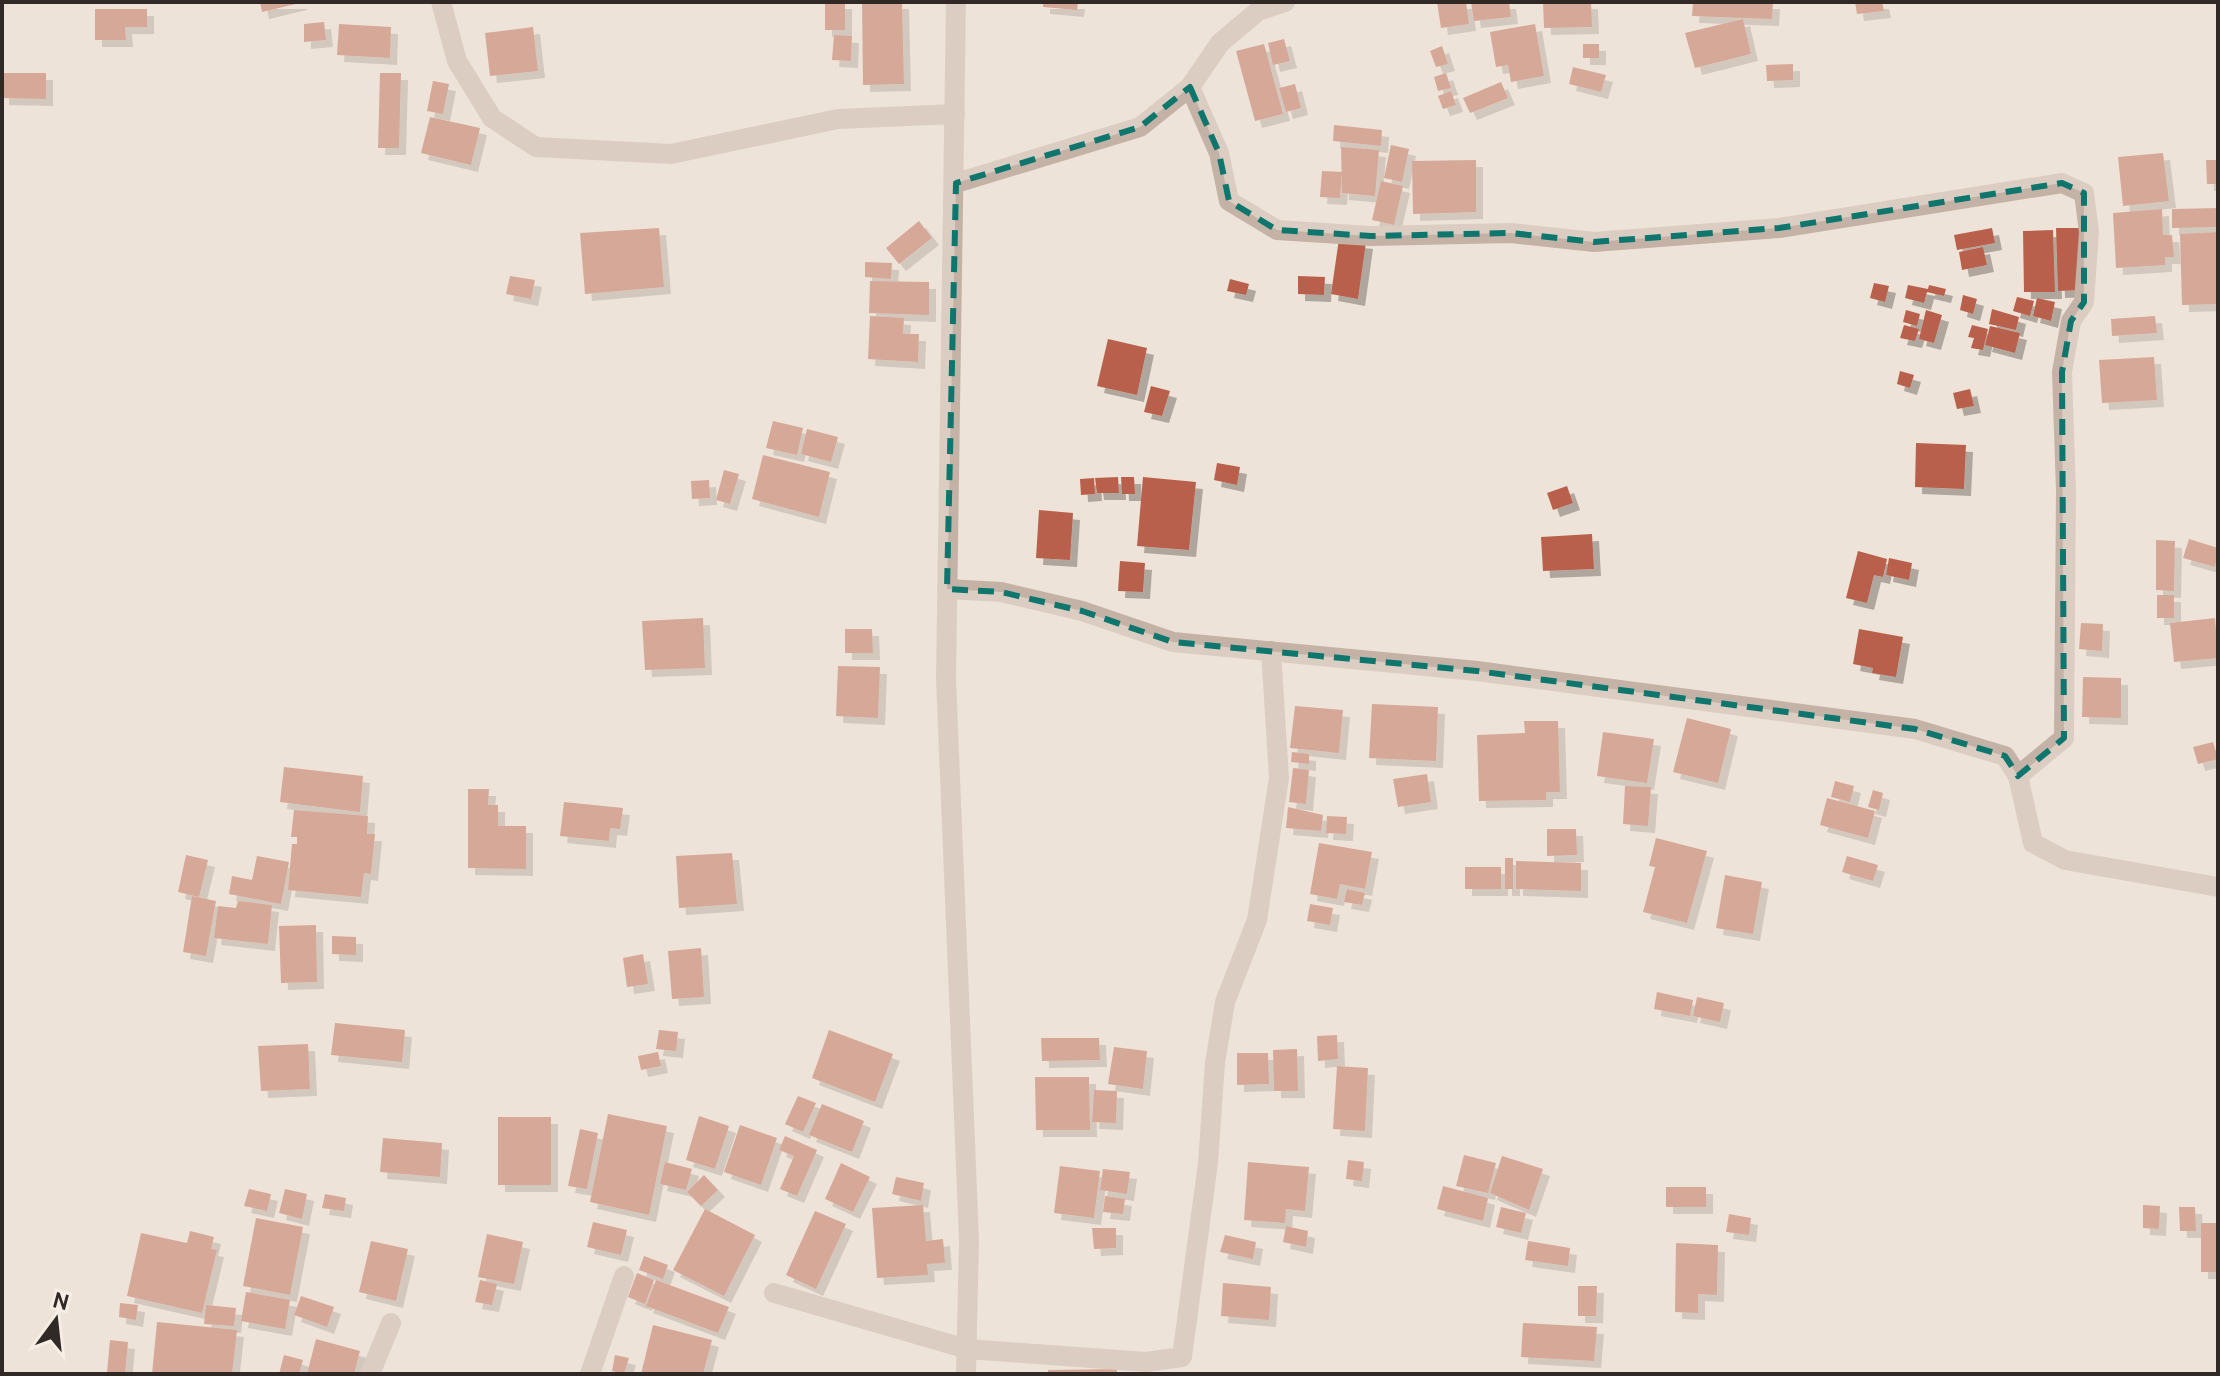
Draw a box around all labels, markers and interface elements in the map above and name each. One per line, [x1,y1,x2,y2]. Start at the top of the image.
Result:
north arrow [16,1280,96,1360]
text: N [50,1286,72,1316]

